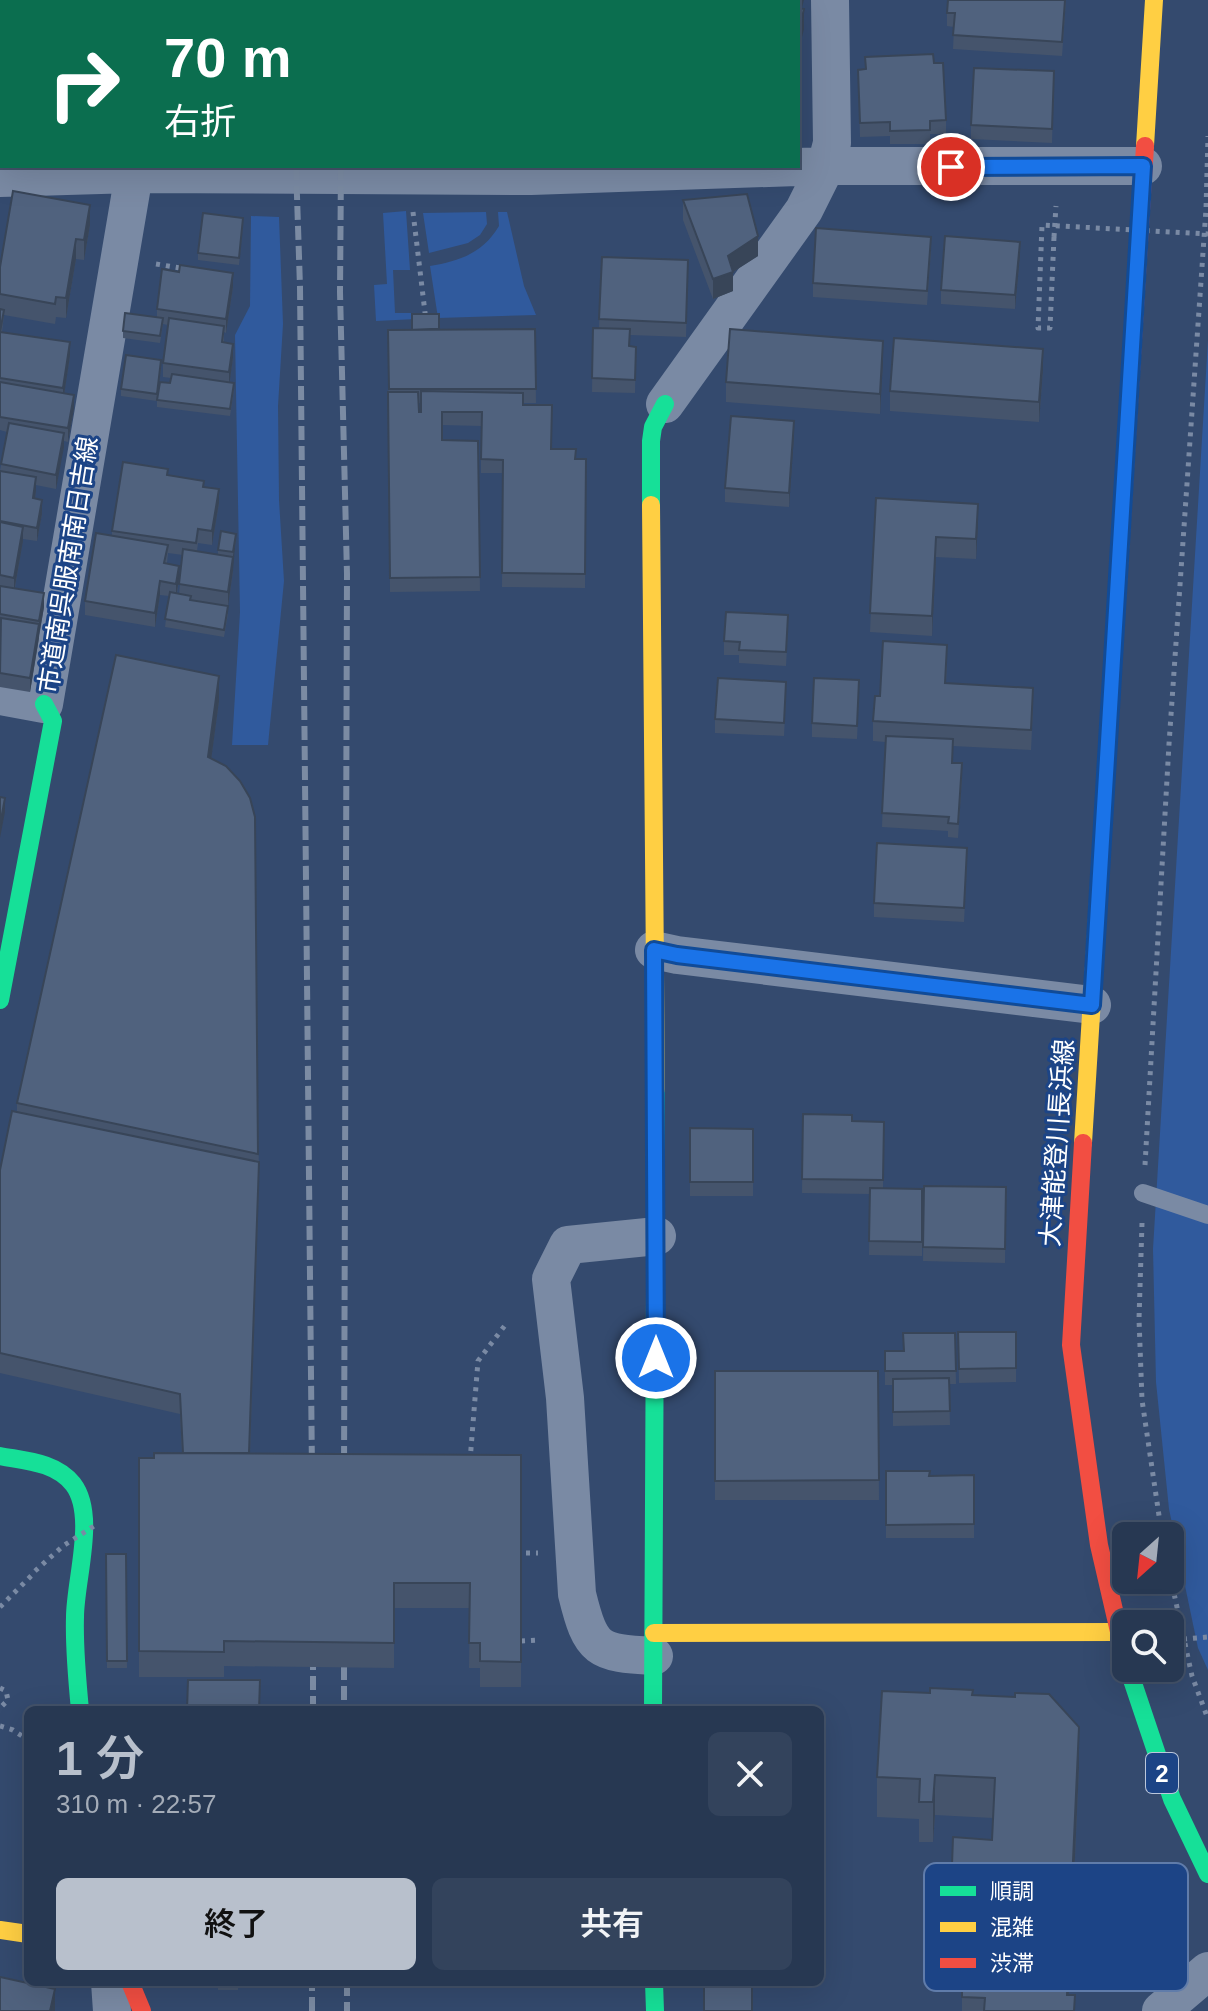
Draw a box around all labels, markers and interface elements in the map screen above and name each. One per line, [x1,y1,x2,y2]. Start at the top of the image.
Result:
text: 70 m [164,26,292,89]
icon: right [32,32,136,136]
text: 右折 [164,101,236,142]
pin [917,133,985,201]
icon: arrive [929,145,973,189]
street label: 市道南呉服南南日吉線 [33,434,103,696]
street label: 大津能登川長浜線 [1035,1038,1079,1248]
position arrow [614,1316,698,1400]
north arrow [1112,1522,1184,1594]
map controls [1112,1522,1184,1682]
button: search [1112,1610,1184,1682]
text: 1 分 [56,1732,144,1785]
button: close [708,1732,792,1816]
road number: 2 [1146,1753,1178,1793]
text: 310 m · 22:57 [56,1789,216,1819]
legend [924,1863,1188,1991]
button: 終了 [56,1878,416,1970]
button: 共有 [432,1878,792,1970]
text: 順調 [990,1879,1034,1904]
text: 混雑 [990,1915,1034,1940]
text: 渋滞 [990,1951,1034,1976]

